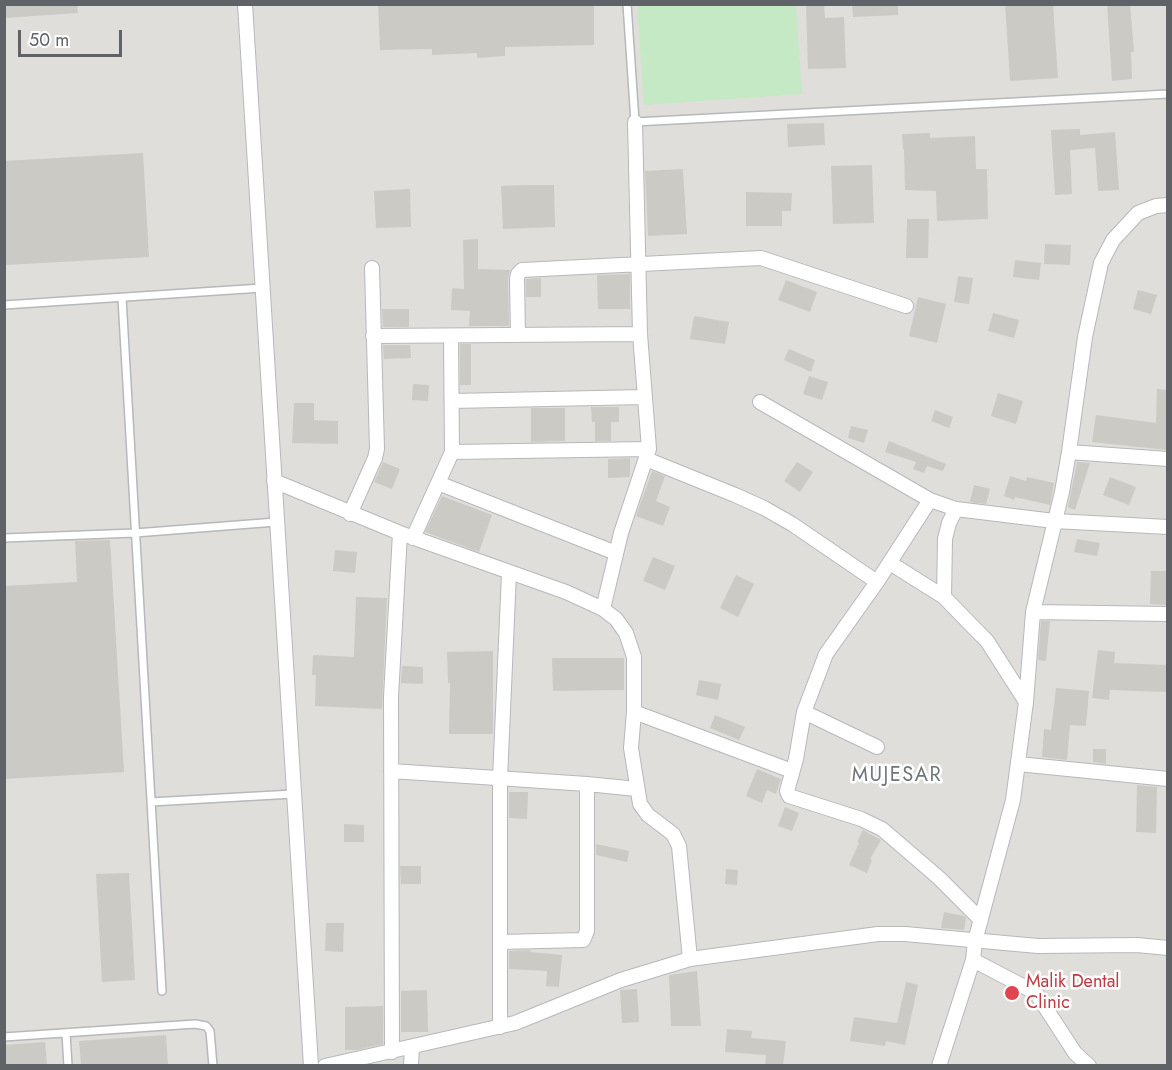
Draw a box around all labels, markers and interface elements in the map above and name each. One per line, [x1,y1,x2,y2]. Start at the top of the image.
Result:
scale bar [21,18,124,56]
text: 50 m [29,27,69,53]
district label: MUJESAR [852,764,942,788]
place label: Malik Dental Clinic [1026,972,1119,1014]
marker: Malik Dental Clinic [1003,984,1021,1002]

